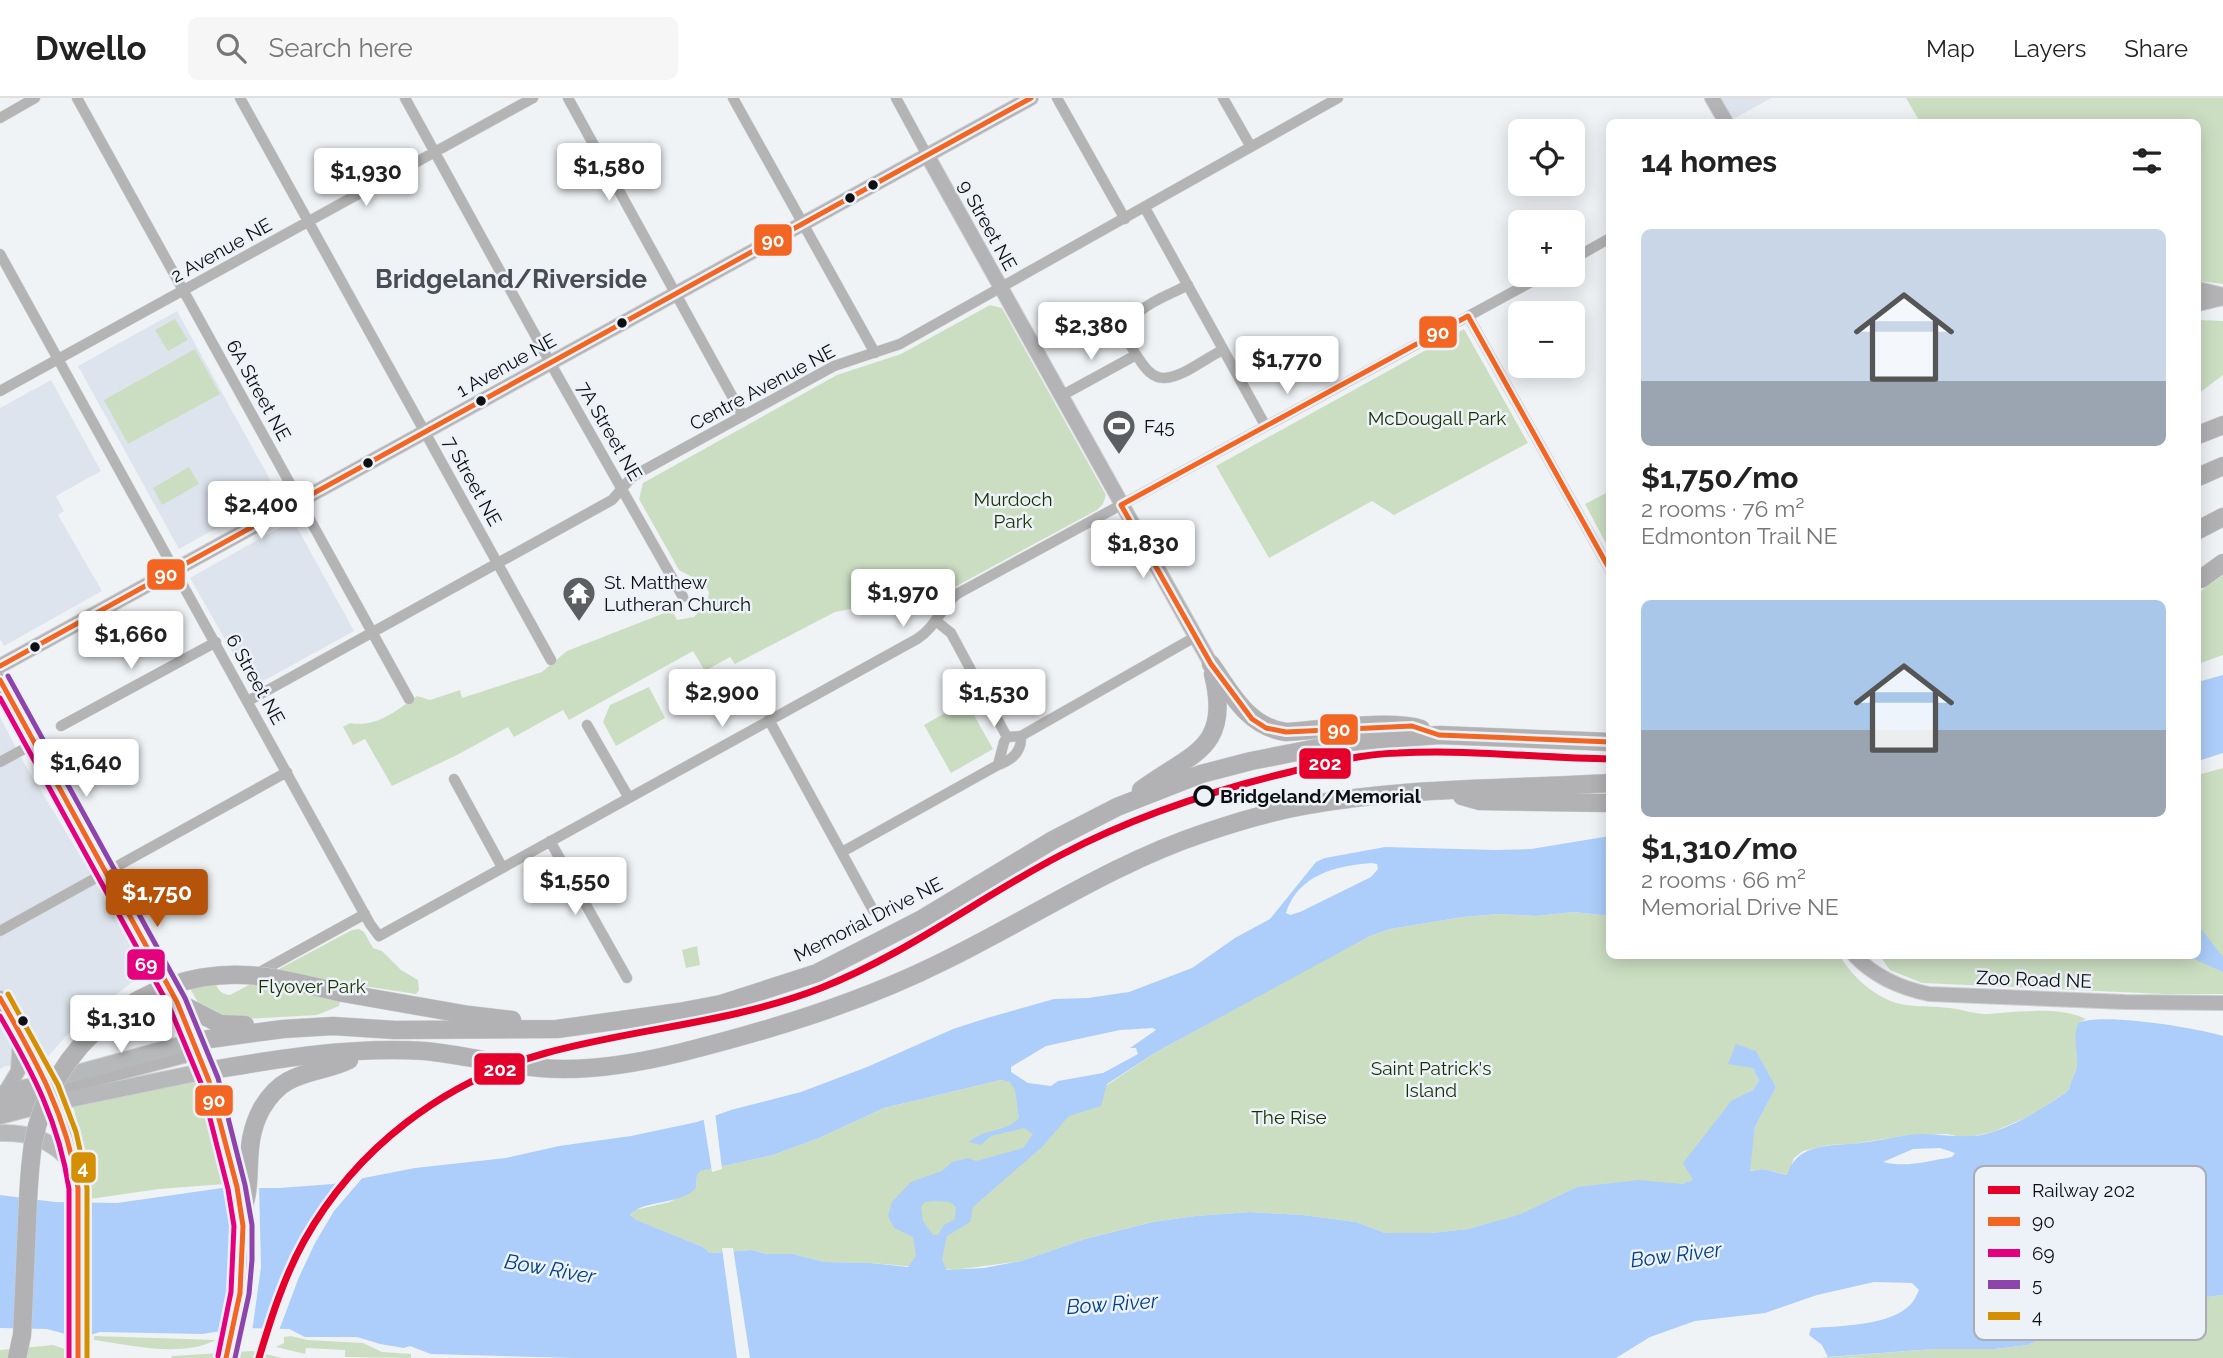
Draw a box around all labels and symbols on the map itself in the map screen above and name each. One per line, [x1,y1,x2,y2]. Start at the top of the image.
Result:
pin: $1,580 [552,144,666,203]
pin: $1,930 [309,148,423,208]
street label: 9 Street NE [954,176,1022,274]
unlabelled marker [866,178,880,192]
unlabelled marker [843,191,857,205]
street label: 2 Avenue NE [167,213,275,287]
line badge: 90 [753,223,793,257]
text: 90 [762,229,784,251]
district label: Bridgeland/Riverside [375,264,647,294]
pin: $2,380 [1034,302,1148,362]
line badge: 90 [1418,315,1458,349]
unlabelled marker [615,316,629,330]
text: 90 [1427,321,1449,343]
street label: 1 Avenue NE [452,329,560,401]
street label: 6A Street NE [222,336,296,444]
pin: $1,770 [1230,336,1344,396]
street label: Centre Avenue NE [686,339,838,435]
street label: 7A Street NE [573,378,647,484]
unlabelled marker [474,394,488,408]
sports icon: F45 [1100,407,1138,456]
park label: McDougall Park [1368,407,1506,429]
place label: F45 [1144,415,1175,437]
street label: 7 Street NE [439,432,507,530]
unlabelled marker [361,456,375,470]
pin: $2,400 [204,482,318,541]
park label: Murdoch Park [974,488,1052,532]
pin: $1,830 [1086,520,1200,580]
line badge: 90 [146,558,186,591]
text: 90 [155,563,177,585]
pin: $1,970 [846,570,960,629]
place label: St. Matthew Lutheran Church [604,571,751,615]
temple icon: St. Matthew Lutheran Church [560,574,598,623]
pin: $1,660 [74,612,188,671]
street label: 6 Street NE [222,630,290,728]
unlabelled marker [28,640,42,654]
pin: $2,900 [665,670,779,729]
pin: $1,530 [937,670,1051,729]
line badge: 90 [1319,713,1359,746]
text: 90 [1328,718,1350,740]
pin: $1,640 [29,740,143,799]
line badge: 202 [1298,747,1352,780]
text: 202 [1308,752,1342,774]
place label: Bridgeland/Memorial [1220,785,1422,807]
marker: Bridgeland/Memorial [1194,786,1214,806]
pin: $1,550 [518,858,632,917]
pin: $1,750 [100,870,214,929]
street label: Memorial Drive NE [790,872,946,966]
line badge: 69 [126,948,166,981]
text: 69 [135,953,157,975]
street label: Zoo Road NE [1976,966,2092,992]
park label: Flyover Park [258,975,366,997]
pin: $1,310 [64,996,178,1055]
unlabelled marker [16,1014,30,1028]
line badge: 202 [473,1052,526,1086]
park label: Saint Patrick's Island [1371,1057,1491,1101]
text: 202 [483,1058,517,1080]
line badge: 90 [194,1084,234,1117]
text: 90 [203,1089,225,1111]
park label: The Rise [1251,1106,1327,1128]
line badge: 4 [70,1151,97,1184]
text: 4 [78,1156,89,1178]
legend [1974,1166,2206,1340]
text: Railway 202 [2032,1179,2135,1201]
text: 90 [2032,1210,2055,1232]
water label: Bow River [1629,1236,1724,1273]
text: 69 [2032,1242,2055,1264]
water label: Bow River [503,1248,598,1289]
text: 5 [2032,1273,2042,1295]
water label: Bow River [1065,1288,1159,1319]
text: 4 [2032,1305,2042,1327]

